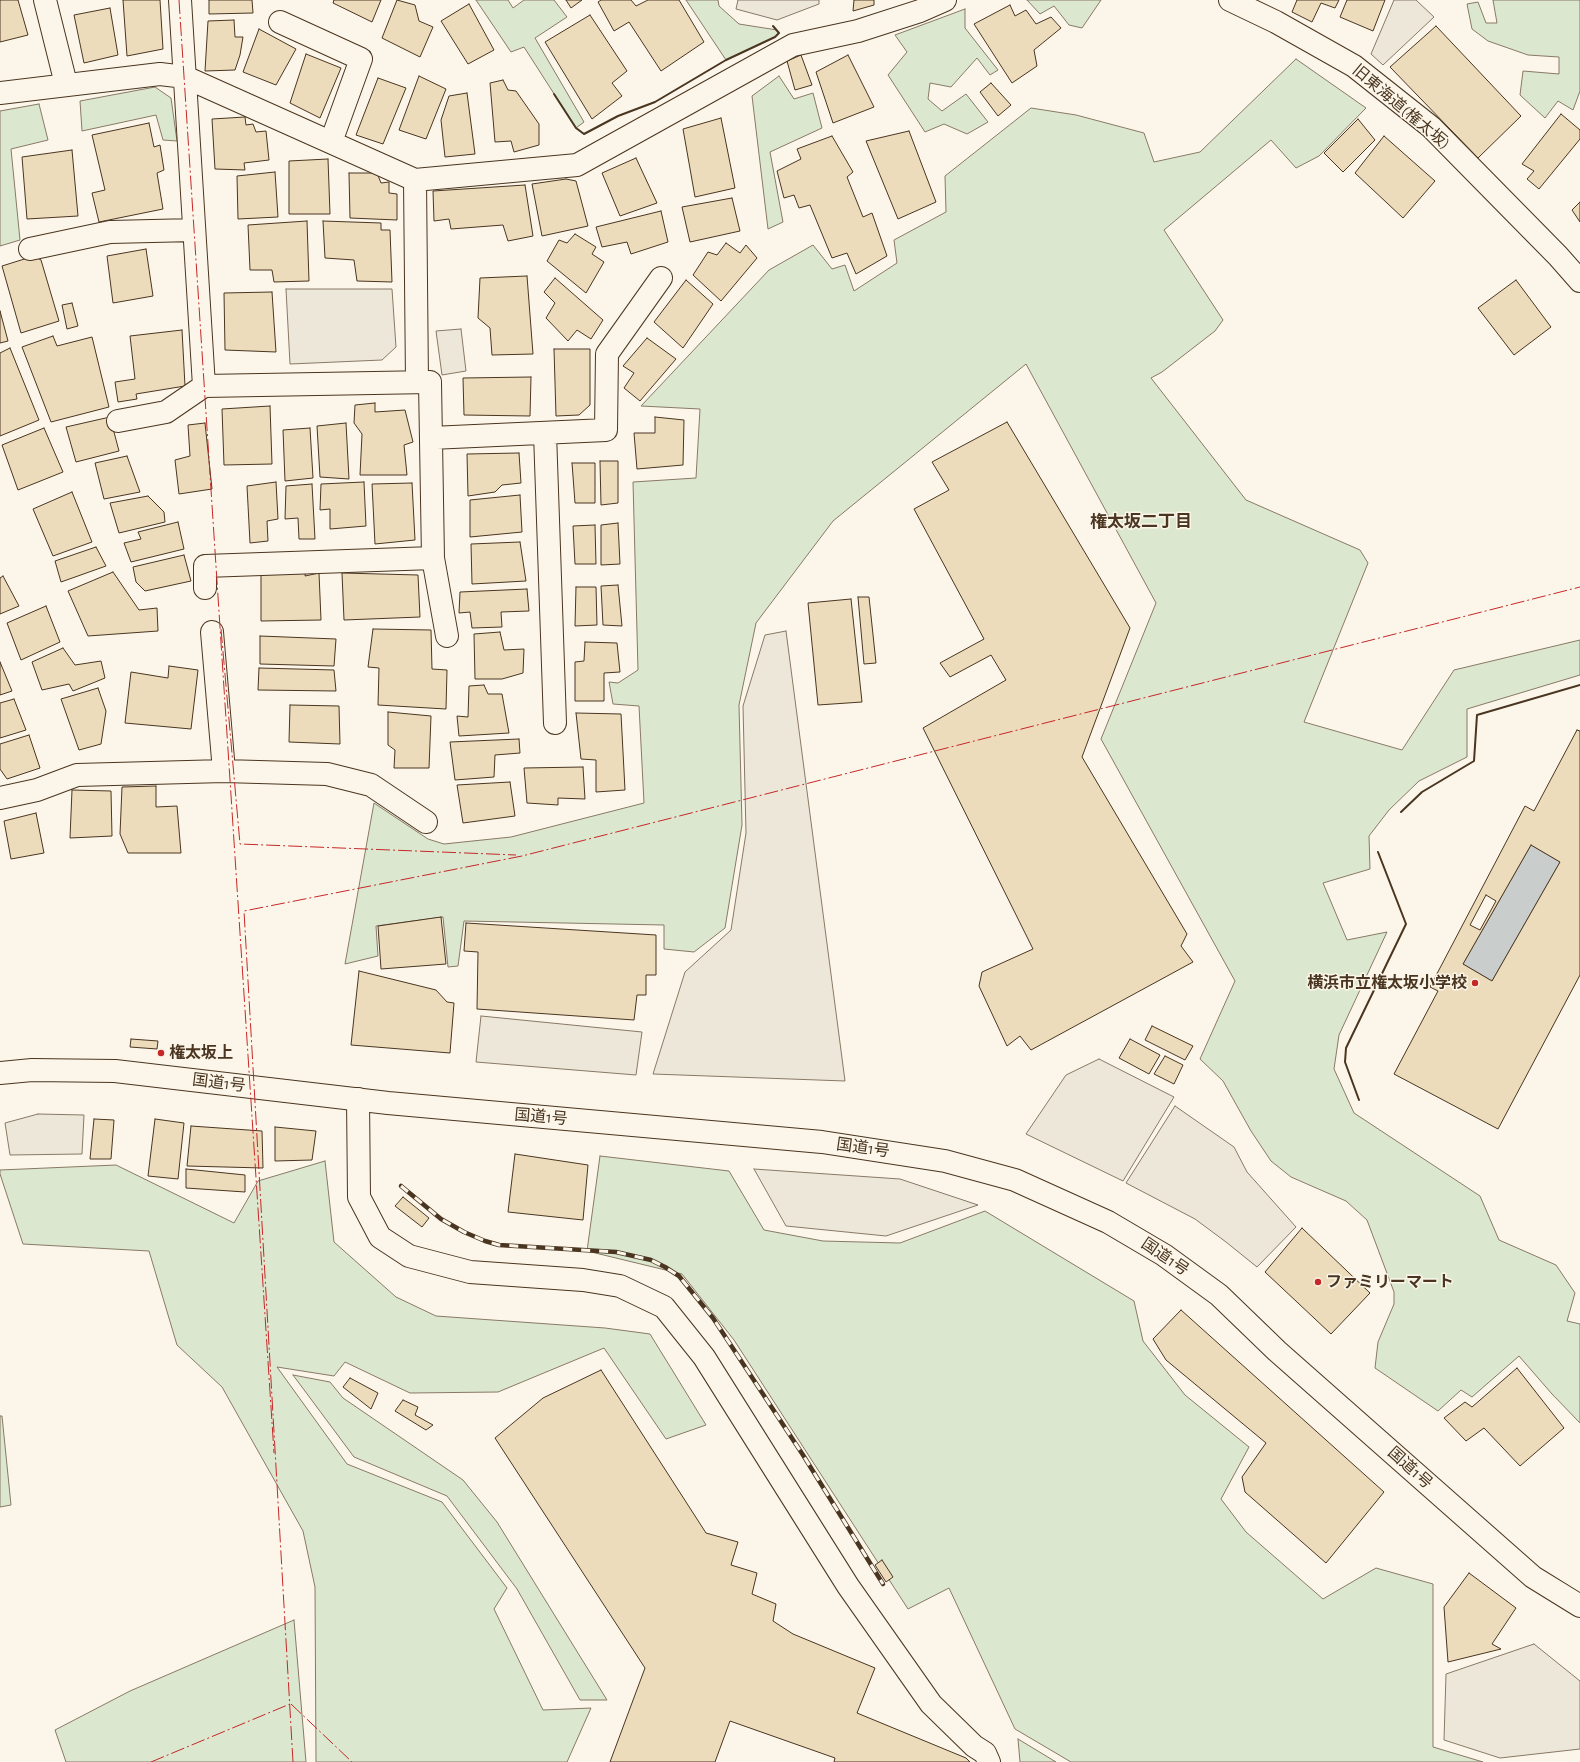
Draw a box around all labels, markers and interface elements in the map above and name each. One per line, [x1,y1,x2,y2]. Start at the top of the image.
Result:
street label: 旧東海道(権太坂) [1348,61,1454,153]
district label: 権太坂二丁目 [1090,512,1192,532]
place label: 横浜市立権太坂小学校 [1307,973,1467,993]
marker: 横浜市立権太坂小学校 [1470,978,1480,988]
place label: 権太坂上 [169,1043,233,1063]
marker: 権太坂上 [156,1048,166,1058]
street label: 国道1号 [191,1070,247,1096]
street label: 国道1号 [514,1105,568,1129]
street label: 国道1号 [835,1135,891,1161]
street label: 国道1号 [1137,1234,1193,1280]
place label: ファミリーマート [1326,1272,1454,1292]
marker: ファミリーマート [1313,1277,1323,1287]
street label: 国道1号 [1384,1443,1436,1493]

